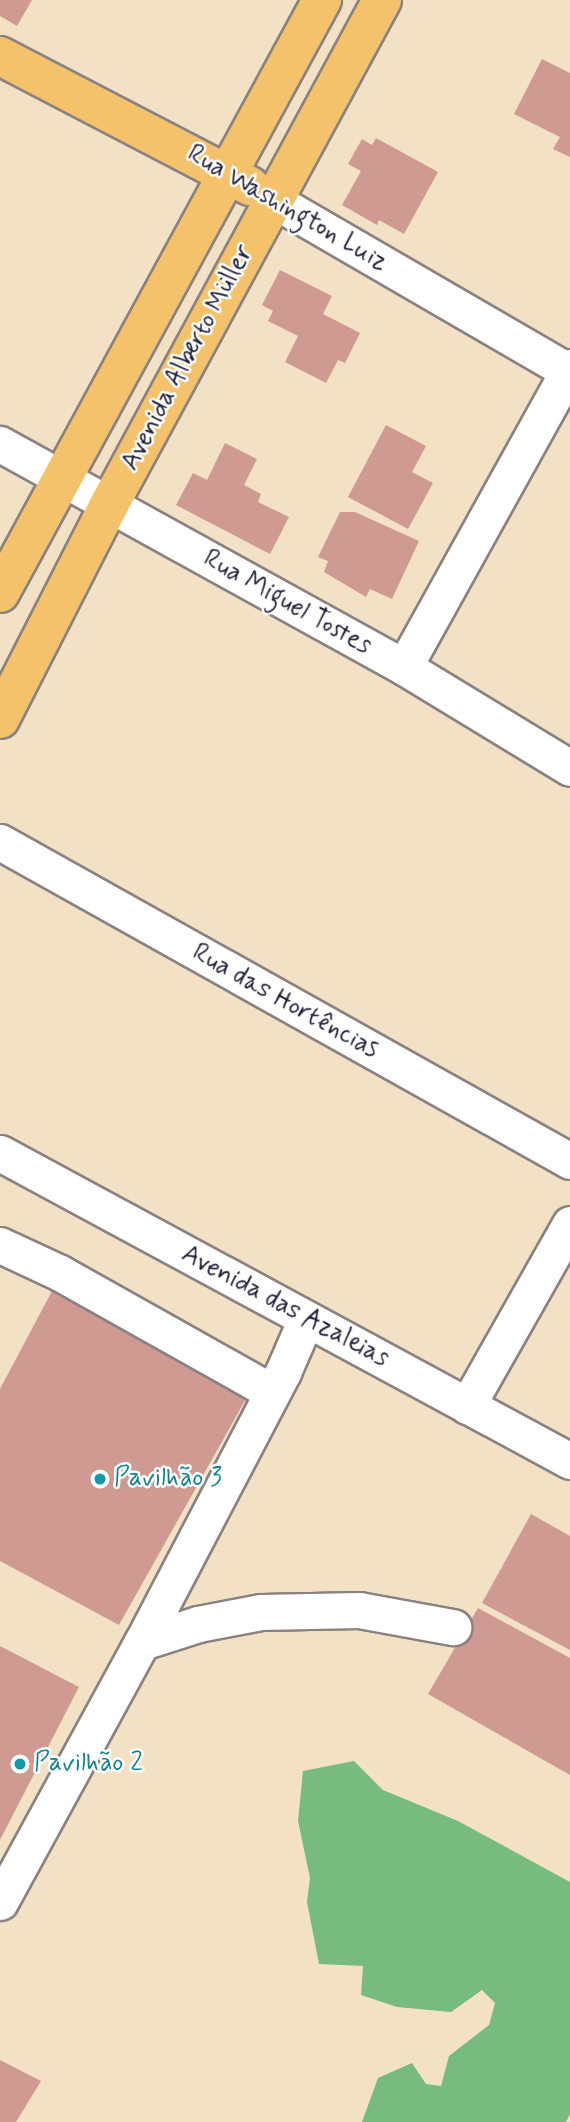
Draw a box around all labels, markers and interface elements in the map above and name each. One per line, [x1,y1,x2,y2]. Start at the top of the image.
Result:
street label: Rua Washington Luiz [181,139,393,279]
street label: Avenida Alberto Müller [115,239,261,477]
street label: Rua Miguel Tostes [198,544,376,662]
street label: Rua das Hortências [187,938,383,1066]
street label: Avenida das Azaleias [176,1239,394,1375]
place label: Pavilhão 3 [114,1463,222,1495]
marker: Pavilhão 3 [92,1471,108,1487]
place label: Pavilhão 2 [34,1748,143,1780]
marker: Pavilhão 2 [12,1756,28,1772]

